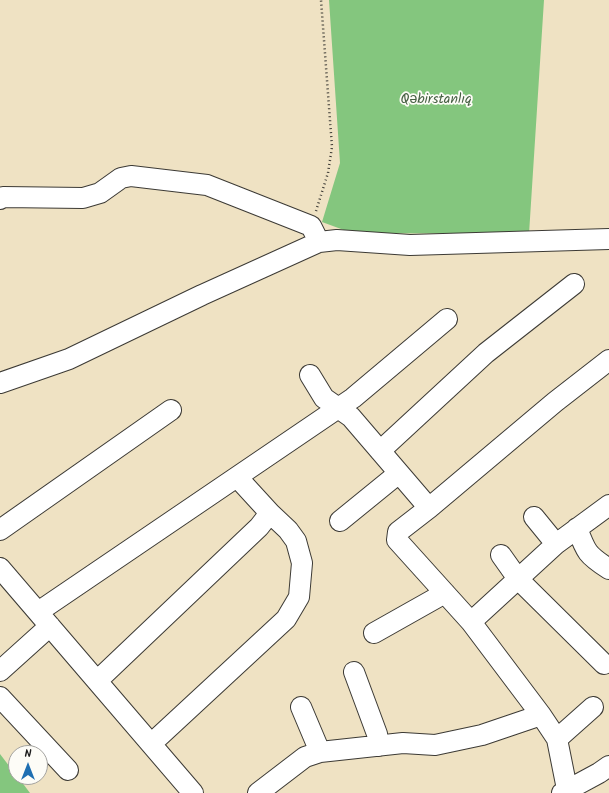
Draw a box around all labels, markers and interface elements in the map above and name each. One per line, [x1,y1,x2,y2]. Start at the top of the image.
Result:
park label: Qəbirstanlıq [400,93,472,109]
north arrow [8,745,48,785]
text: N [25,745,31,763]

